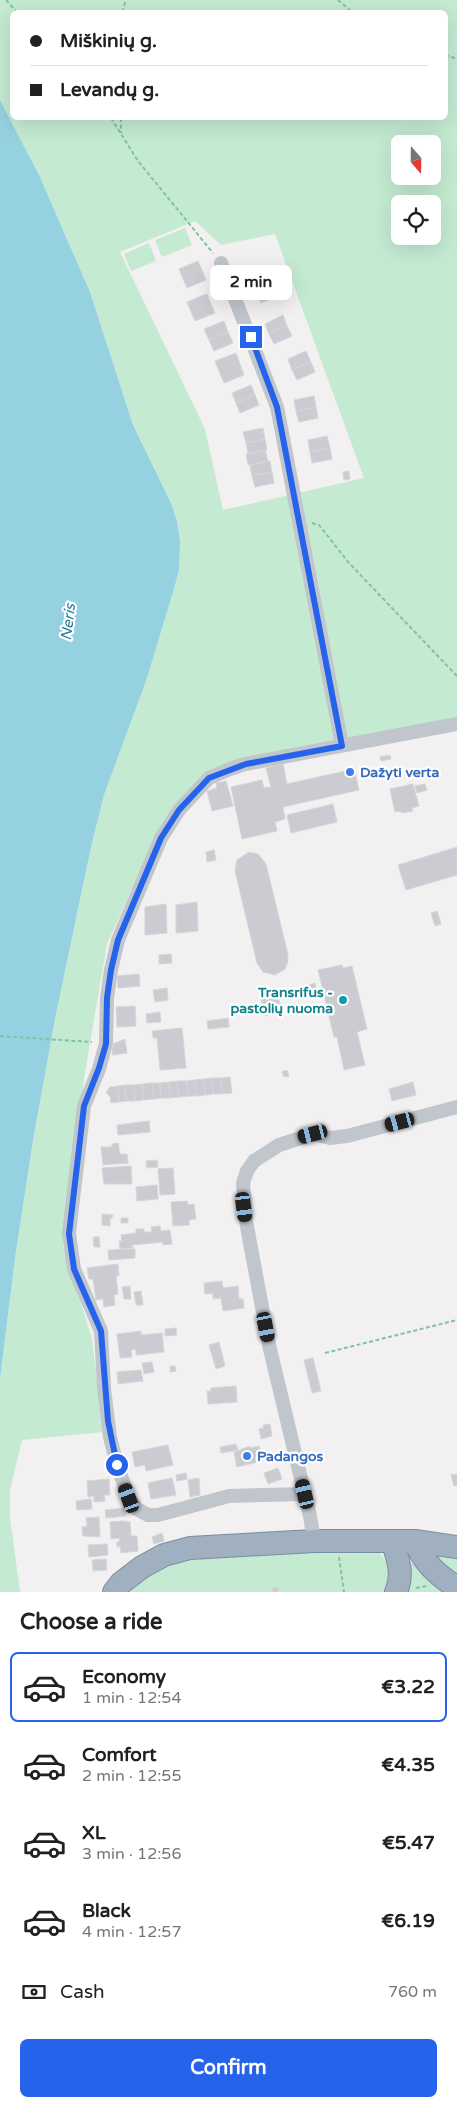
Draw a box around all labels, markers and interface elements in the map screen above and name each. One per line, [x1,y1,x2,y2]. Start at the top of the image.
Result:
text: Miškinių g. [60,30,157,52]
text: Levandų g. [60,79,159,101]
north arrow [391,135,441,185]
map controls [391,135,441,245]
button: locate [391,195,441,245]
callout: 2 min [210,264,292,300]
text: 2 min [230,272,272,292]
route end [240,326,262,348]
water label: Neris [57,601,79,641]
place label: Dažyti verta [360,764,439,781]
marker: Dažyti verta [344,766,356,778]
place label: Transrifus - pastolių nuoma [231,984,333,1017]
marker: Transrifus - pastolių nuoma [337,994,349,1006]
car [383,1111,416,1133]
car [296,1123,329,1145]
car [234,1191,253,1223]
car [255,1311,276,1343]
place label: Padangos [257,1448,323,1465]
marker: Padangos [241,1450,253,1462]
route start [106,1454,128,1476]
car [294,1478,315,1510]
car [116,1481,141,1515]
text: Choose a ride [20,1609,163,1635]
icon: car [22,1665,67,1710]
text: Economy [82,1666,166,1688]
text: €3.22 [381,1676,435,1698]
text: 1 min · 12:54 [82,1688,181,1708]
icon: car [22,1743,67,1788]
text: Comfort [82,1744,156,1766]
text: €4.35 [381,1754,435,1776]
text: 2 min · 12:55 [82,1766,181,1786]
icon: car [22,1821,67,1866]
text: XL [82,1822,106,1844]
text: €5.47 [382,1832,435,1854]
text: 3 min · 12:56 [82,1844,181,1864]
icon: car [22,1899,67,1944]
text: Black [82,1900,131,1922]
text: €6.19 [381,1910,435,1932]
text: 4 min · 12:57 [82,1922,181,1942]
icon: cash [20,1978,48,2006]
text: Cash [60,1981,105,2003]
text: 760 m [388,1982,437,2002]
button: Confirm [20,2039,437,2097]

